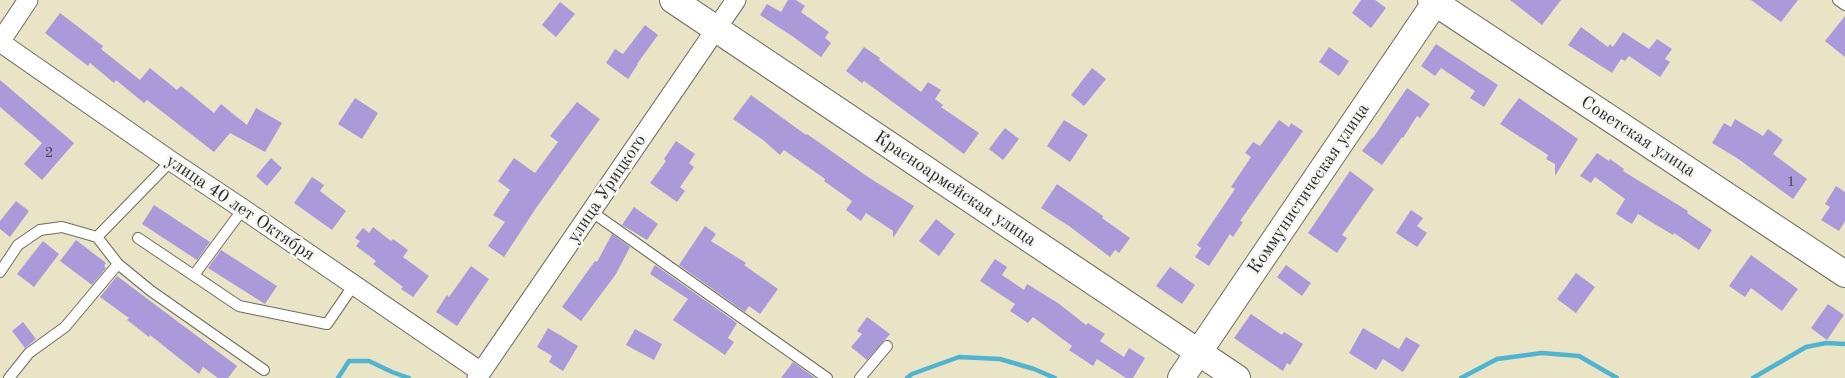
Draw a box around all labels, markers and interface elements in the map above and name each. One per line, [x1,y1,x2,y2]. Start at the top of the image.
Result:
street label: Советская улица [1577,92,1699,182]
street label: Коммунистическая улица [1244,99,1374,279]
street label: Красноармейская улица [870,127,1040,251]
street label: улица Урицкого [563,131,651,247]
house number: 2 [45,144,53,162]
street label: улица 40 лет Октября [161,150,319,266]
house number: 1 [1787,173,1795,191]

